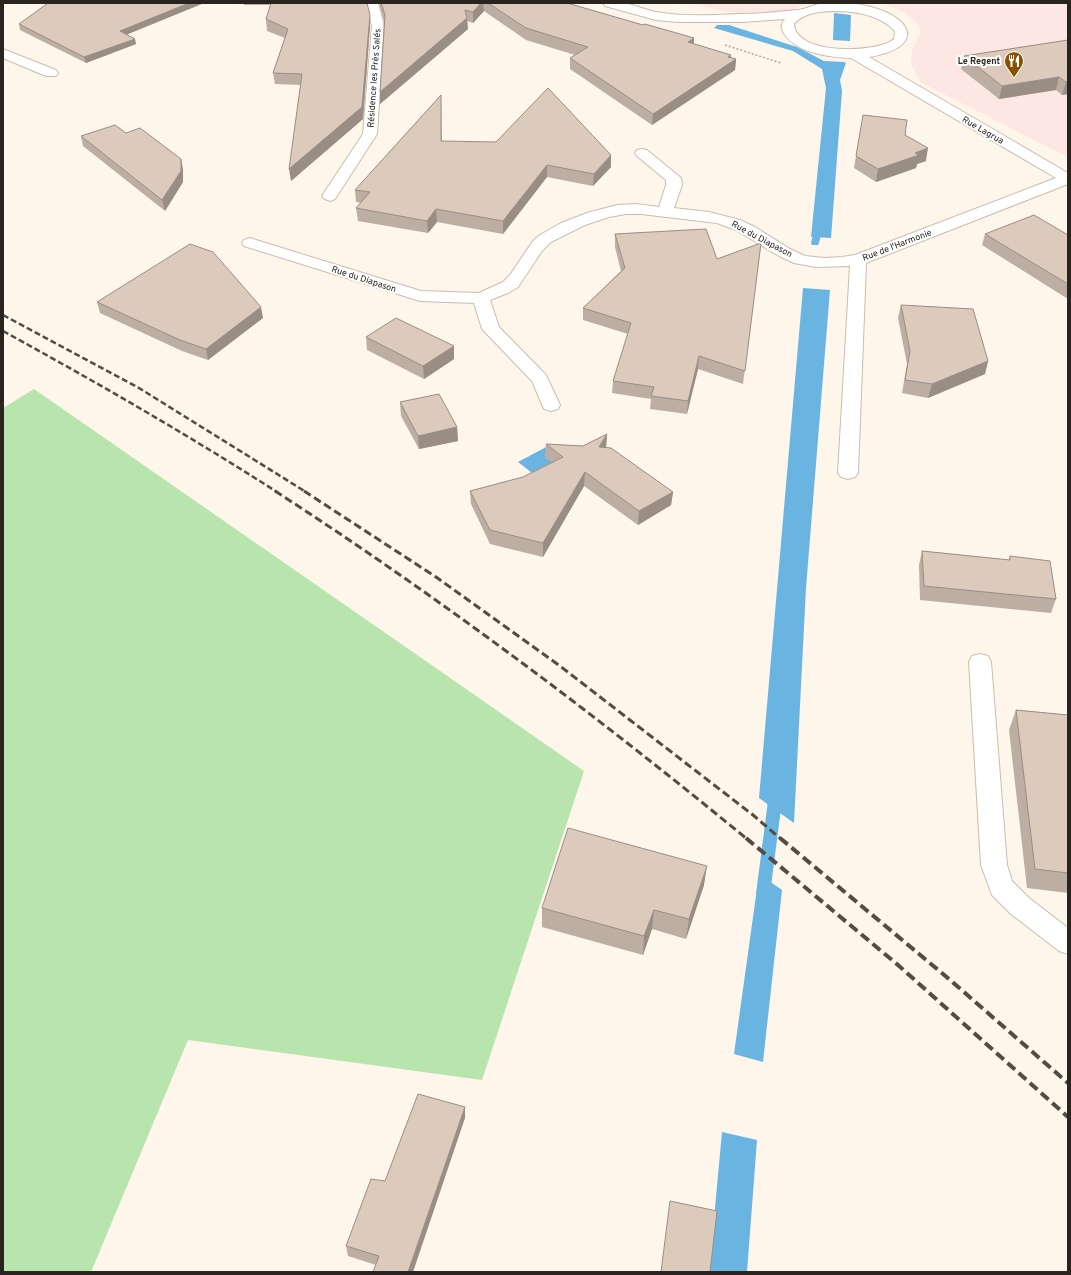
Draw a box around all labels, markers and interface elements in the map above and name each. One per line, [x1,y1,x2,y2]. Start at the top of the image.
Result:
street label: Résidence les Près Salés [366,28,383,128]
restaurant icon: Le Regent [1003,50,1025,78]
place label: Le Regent [958,56,1000,67]
street label: Rue Lagrua [960,114,1006,147]
street label: Rue du Diapason [729,219,794,260]
street label: Rue de l'Harmonie [861,227,934,264]
street label: Rue du Diapason [330,264,398,295]

